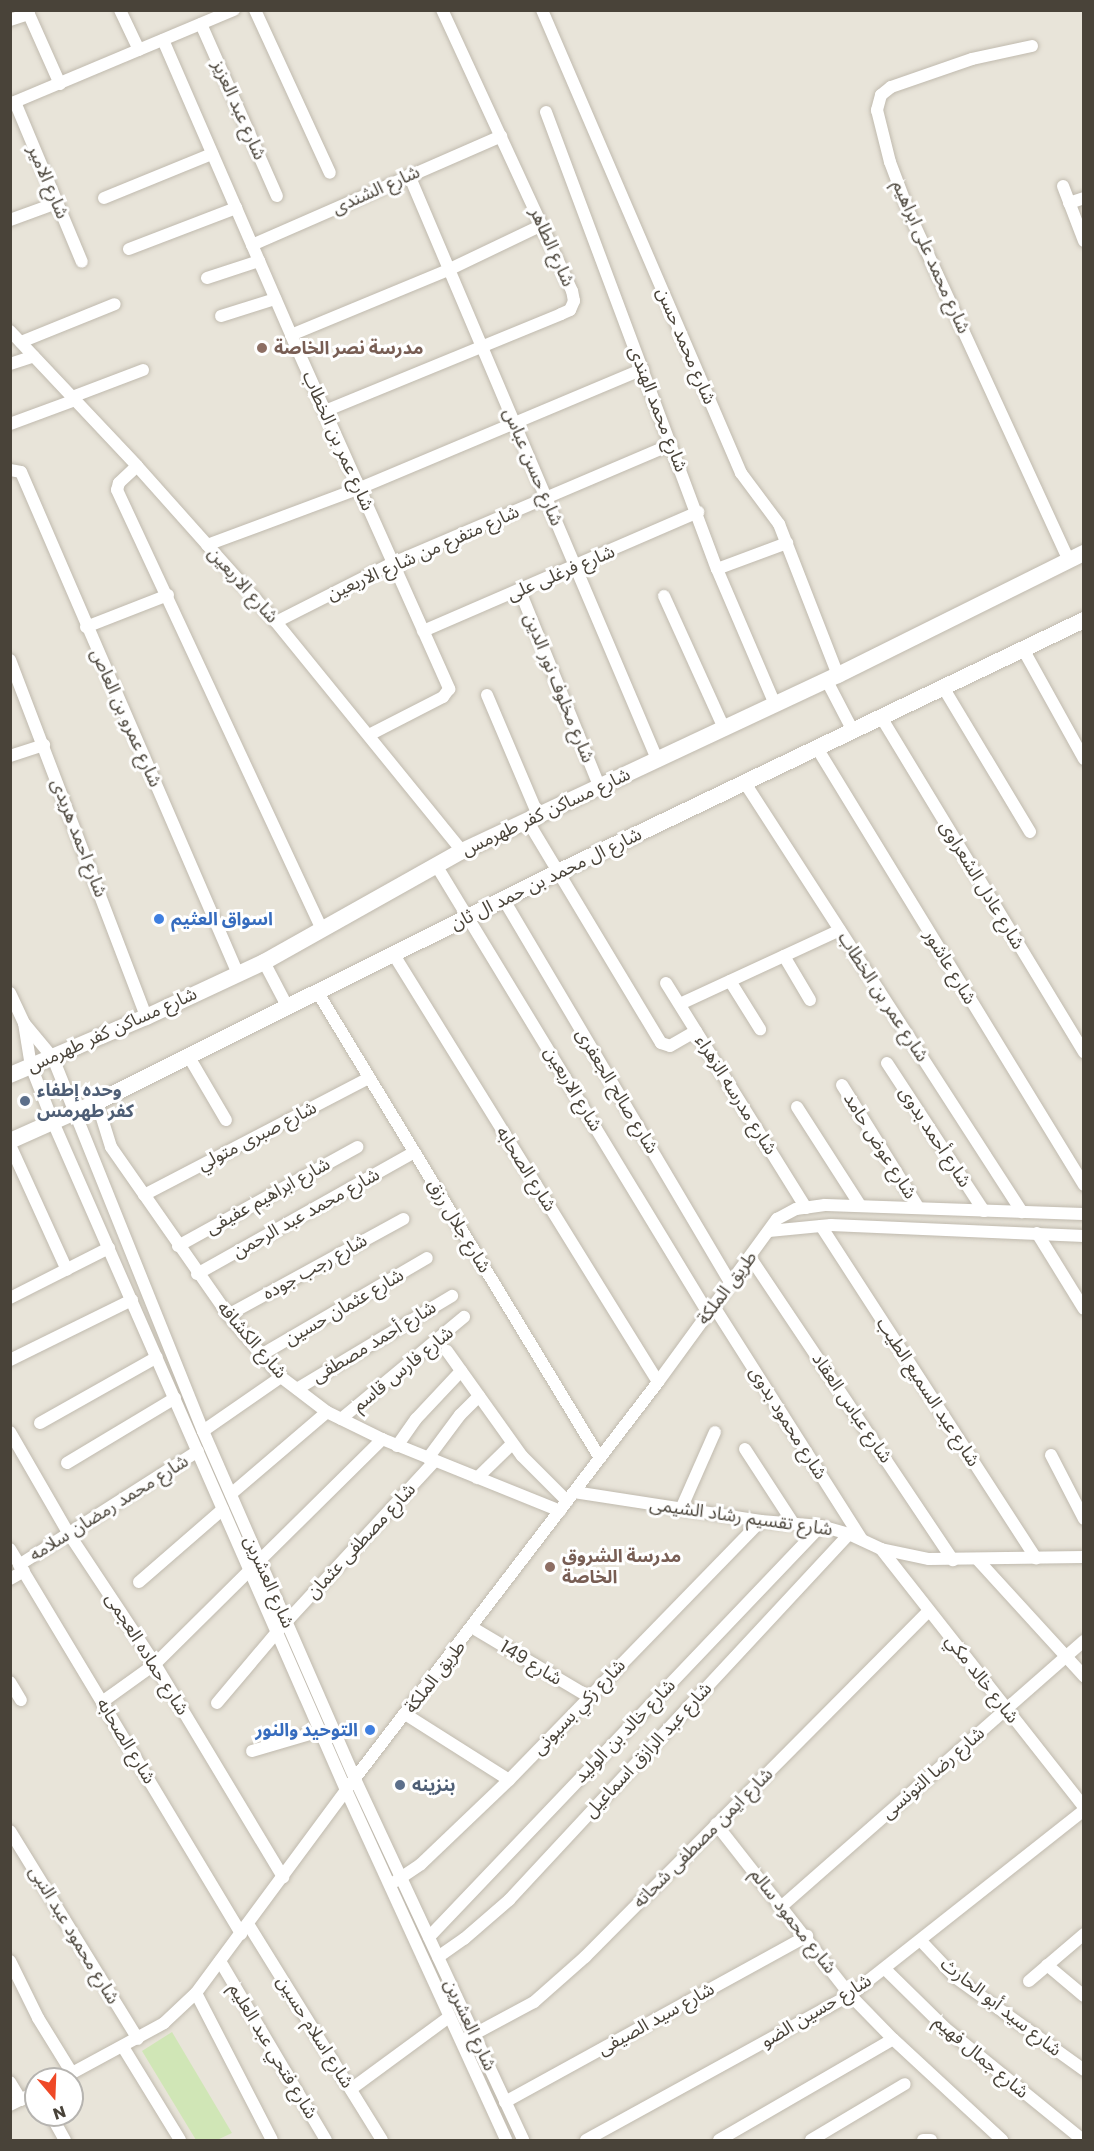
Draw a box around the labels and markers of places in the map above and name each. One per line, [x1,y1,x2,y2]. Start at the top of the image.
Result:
place label: مدرسة نصر الخاصة [274,337,423,359]
marker: مدرسة نصر الخاصة [255,341,269,355]
place label: اسواق العثيم [171,908,273,930]
marker: اسواق العثيم [152,912,166,926]
place label: وحده إطفاء كفر طهرمس [37,1080,134,1122]
marker: وحده إطفاء كفر طهرمس [18,1094,32,1108]
place label: مدرسة الشروق الخاصة [562,1546,681,1588]
marker: مدرسة الشروق الخاصة [543,1560,557,1574]
place label: التوحيد والنور [255,1719,358,1741]
marker: التوحيد والنور [363,1723,377,1737]
place label: بنزينه [412,1774,456,1796]
marker: بنزينه [393,1778,407,1792]

